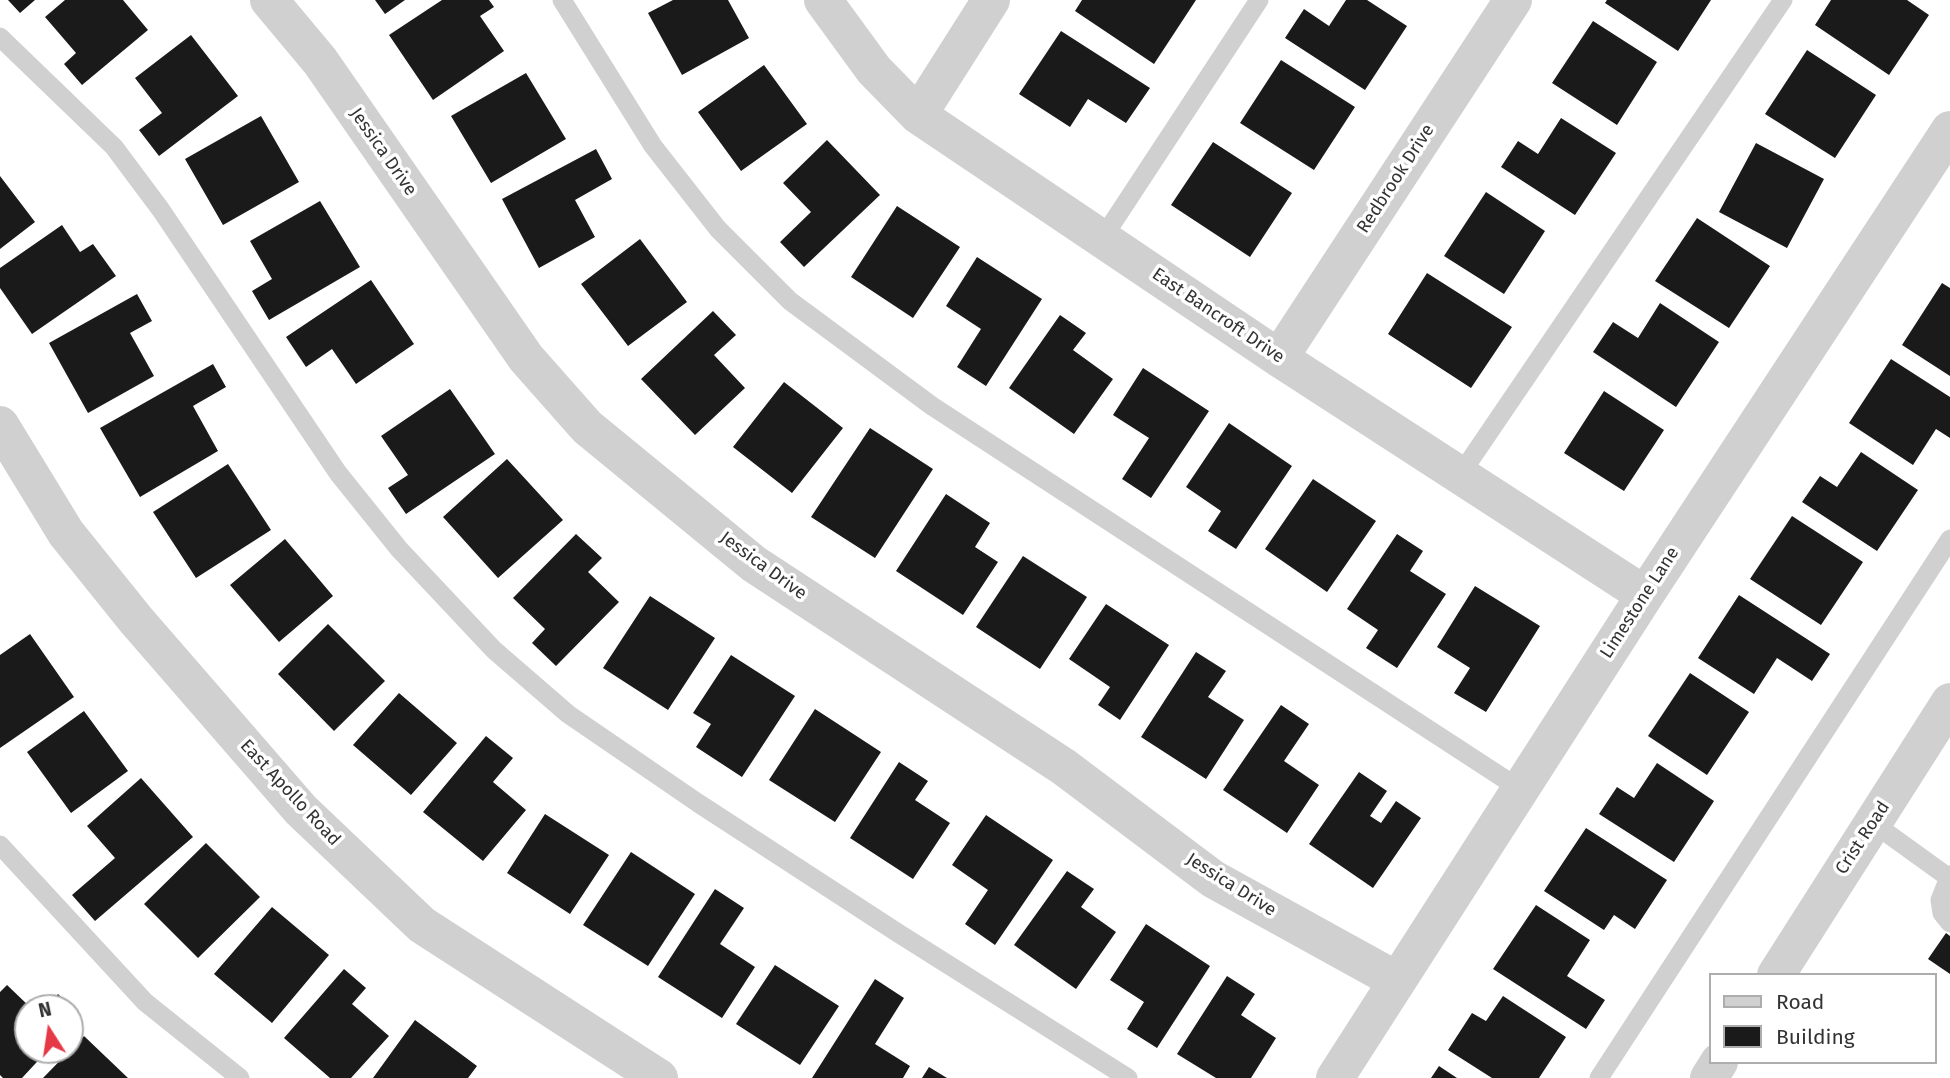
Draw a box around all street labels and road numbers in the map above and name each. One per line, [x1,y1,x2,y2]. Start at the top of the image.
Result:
street label: Jessica Drive [345,104,421,200]
street label: Redbrook Drive [1353,120,1439,238]
street label: East Bancroft Drive [1148,264,1288,368]
street label: Jessica Drive [715,527,811,605]
street label: Limestone Lane [1596,543,1684,663]
street label: East Apollo Road [235,735,345,851]
street label: Crist Road [1831,797,1895,879]
street label: Jessica Drive [1182,849,1280,921]

